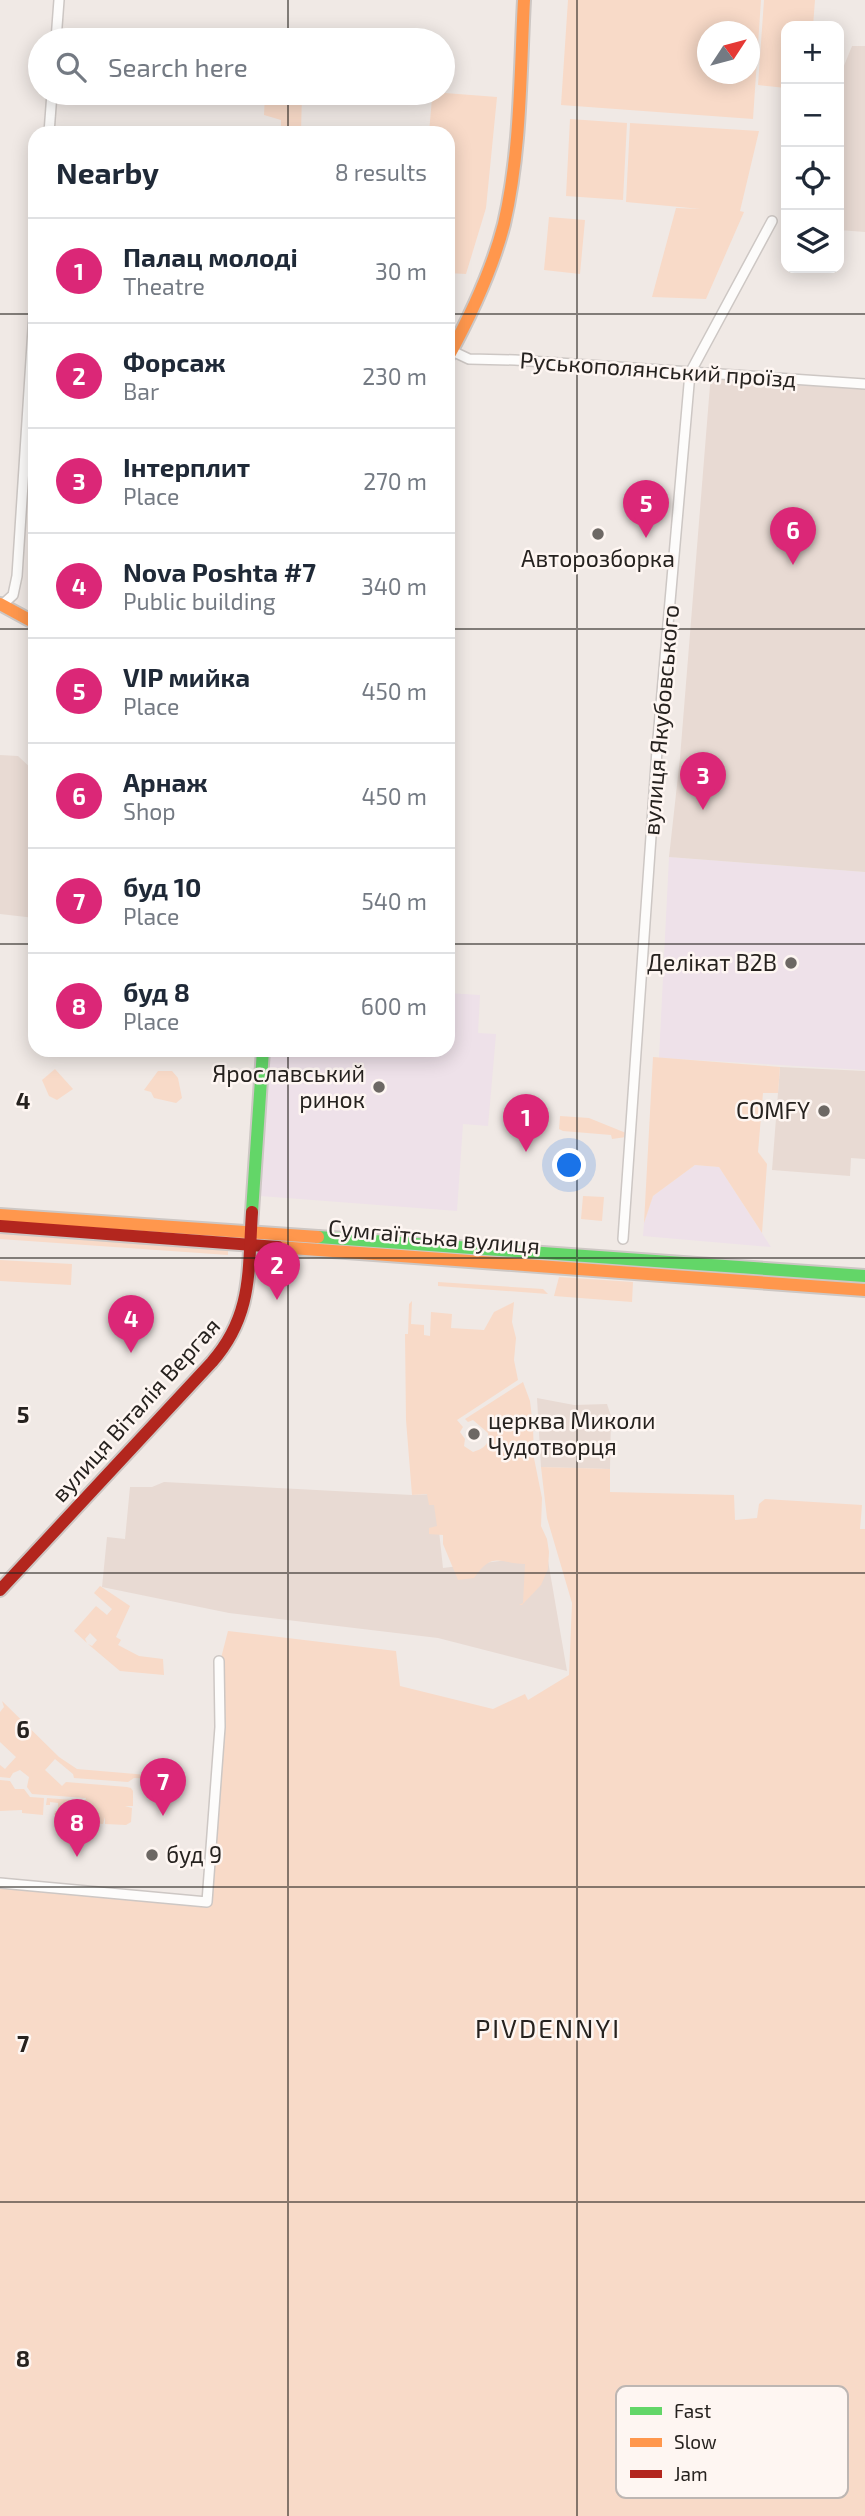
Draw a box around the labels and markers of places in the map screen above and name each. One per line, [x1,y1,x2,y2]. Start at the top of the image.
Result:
pin: 5 [623,480,669,538]
pin: 6 [770,507,816,565]
marker: Авторозборка [590,526,606,542]
place label: Авторозборка [521,544,675,572]
pin: 3 [680,752,726,810]
place label: Делікат B2B [647,948,777,976]
marker: Делікат B2B [783,955,799,971]
place label: Ярославський ринок [212,1059,365,1113]
marker: Ярославський ринок [371,1079,387,1095]
pin: 1 [503,1094,549,1152]
place label: COMFY [736,1096,810,1124]
marker: COMFY [816,1103,832,1119]
pin: 2 [254,1242,300,1300]
pin: 4 [108,1295,154,1353]
place label: церква Миколи Чудотворця [488,1406,656,1461]
marker: церква Миколи Чудотворця [466,1426,482,1442]
pin: 7 [140,1758,186,1816]
pin: 8 [54,1799,100,1857]
place label: буд 9 [166,1840,222,1869]
marker: буд 9 [144,1847,160,1863]

